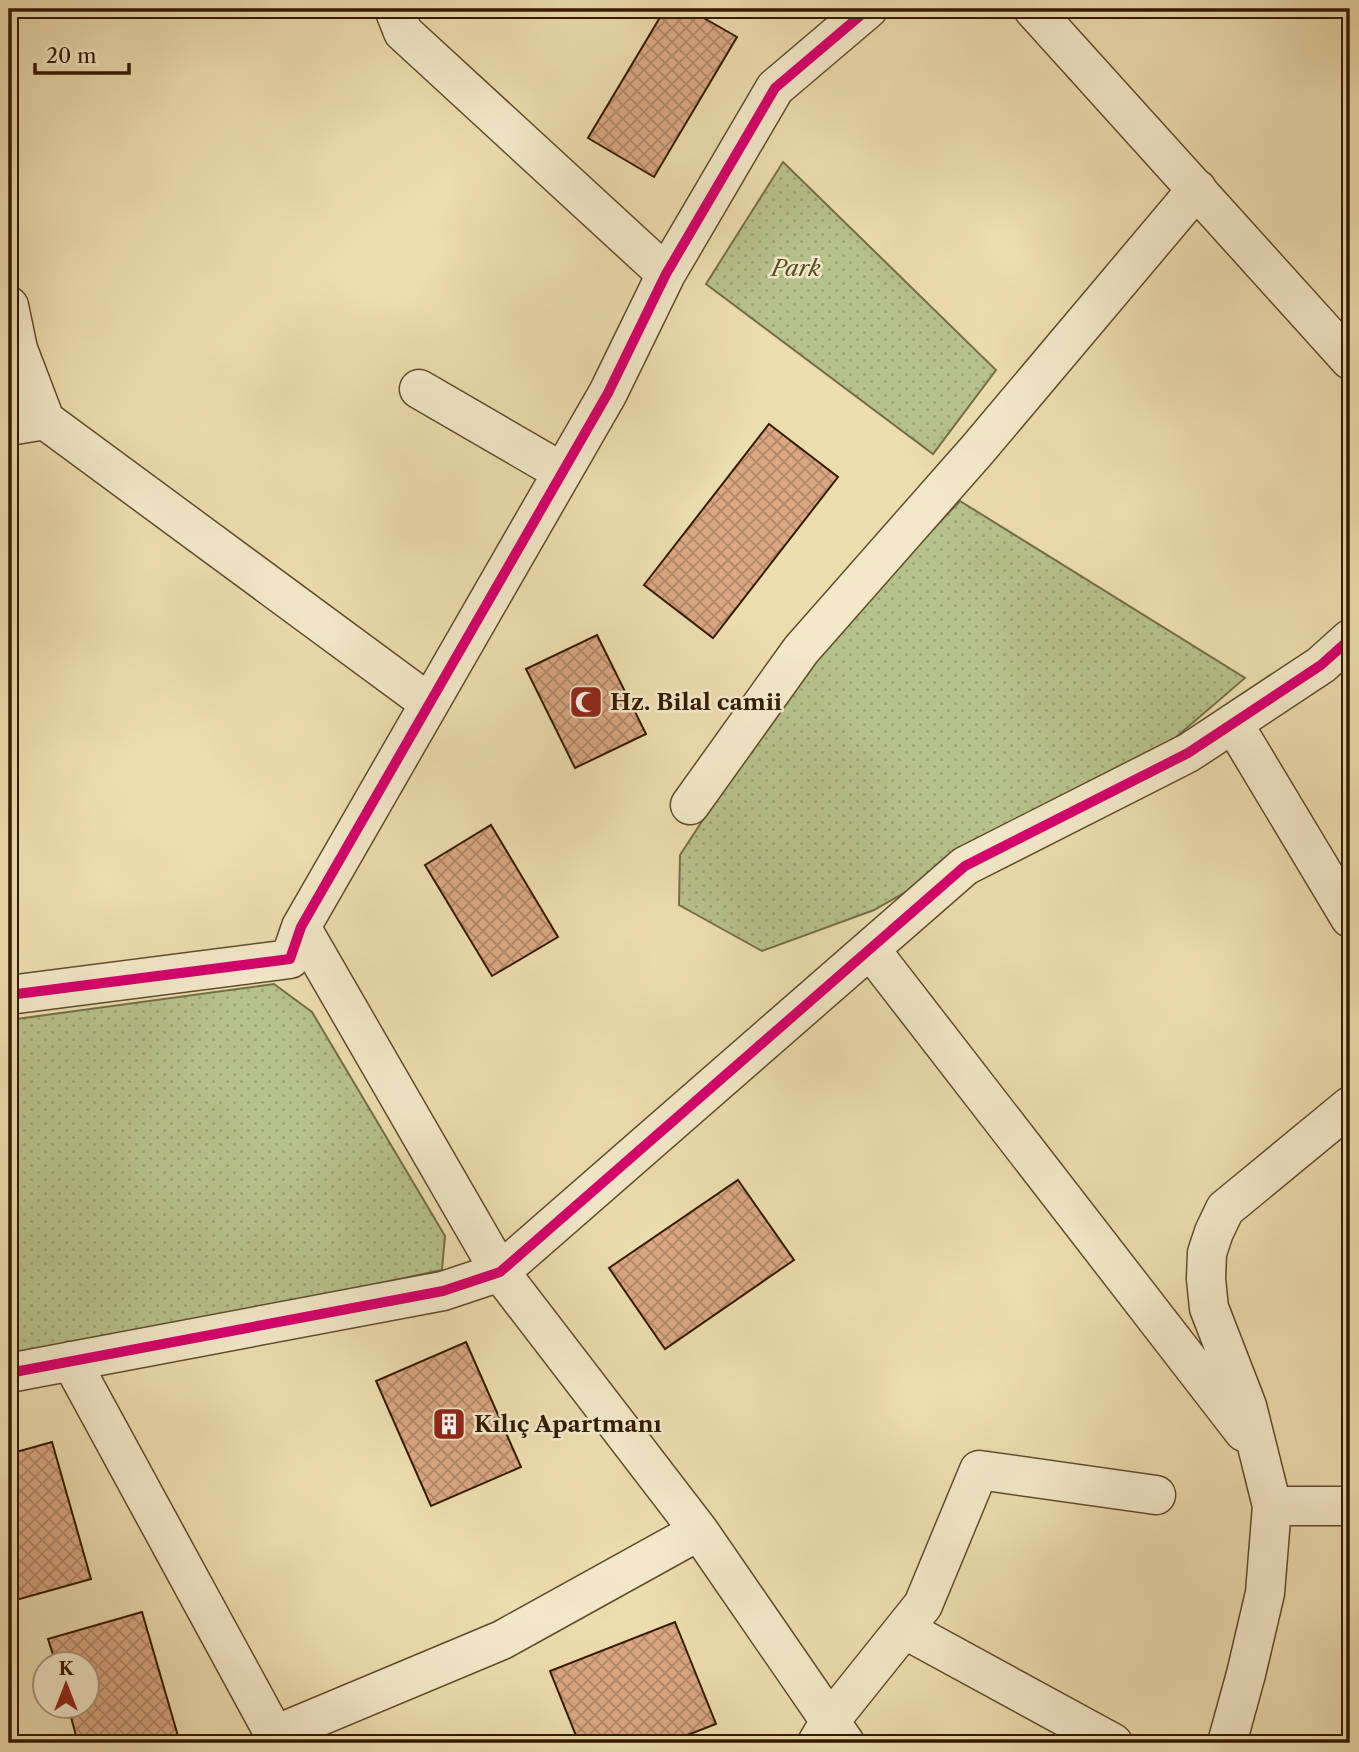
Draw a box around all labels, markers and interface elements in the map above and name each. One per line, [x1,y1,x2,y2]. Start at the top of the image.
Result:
scale bar [35,32,130,76]
text: 20 m [46,43,97,68]
park label: Park [769,254,821,282]
mosque icon: Hz. Bilal camii [567,683,605,721]
place label: Hz. Bilal camii [610,688,782,716]
building icon: Kılıç Apartmanı [430,1405,468,1443]
place label: Kılıç Apartmanı [474,1410,662,1438]
north arrow [32,1650,102,1720]
text: K [58,1657,74,1680]

